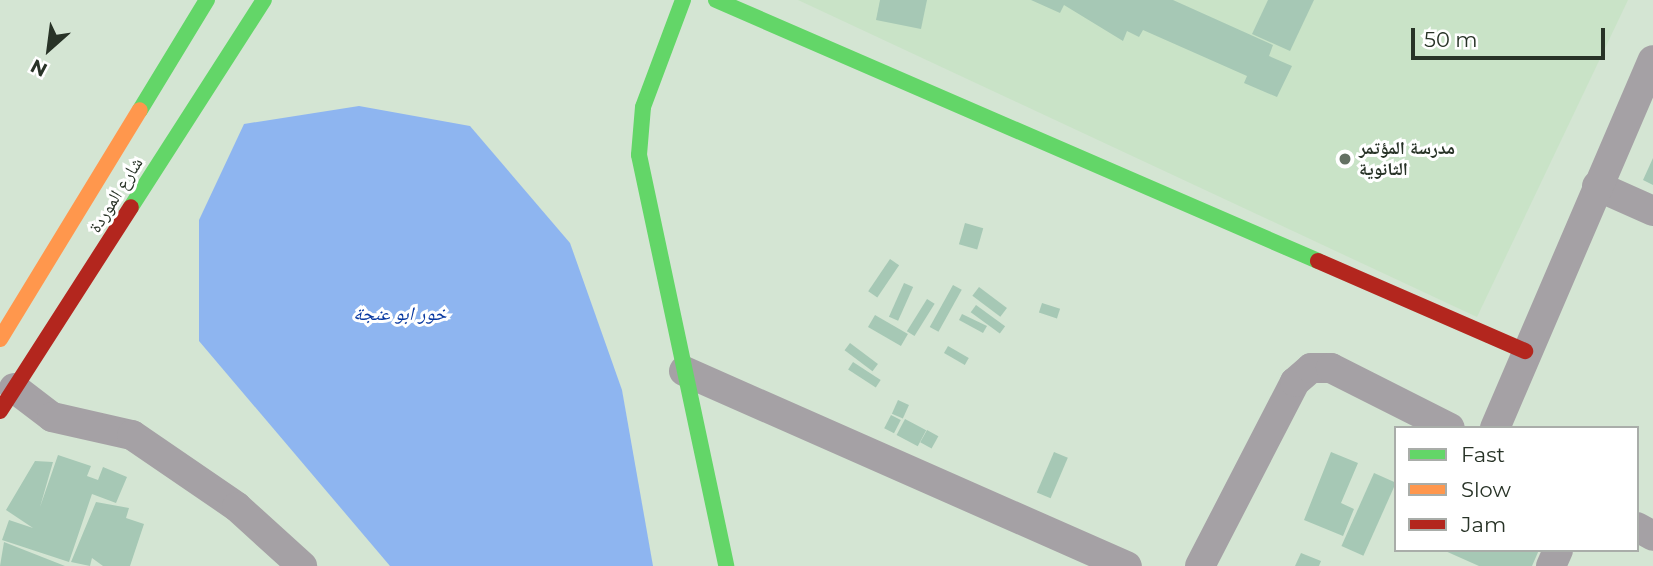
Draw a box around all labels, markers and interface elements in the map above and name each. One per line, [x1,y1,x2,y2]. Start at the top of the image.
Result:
north arrow [14,14,84,84]
scale bar [1415,14,1609,58]
text: 50 m [1424,27,1478,52]
text: N [27,54,51,82]
place label: مدرسة المؤتمر الثانوية [1359,138,1455,180]
marker: مدرسة المؤتمر الثانوية [1337,151,1353,167]
street label: شارع الموردة [84,153,148,237]
water label: خور ابو عنجة [353,303,447,325]
legend [1394,426,1639,552]
text: Fast [1461,442,1505,467]
text: Slow [1461,477,1511,502]
text: Jam [1461,512,1506,537]

